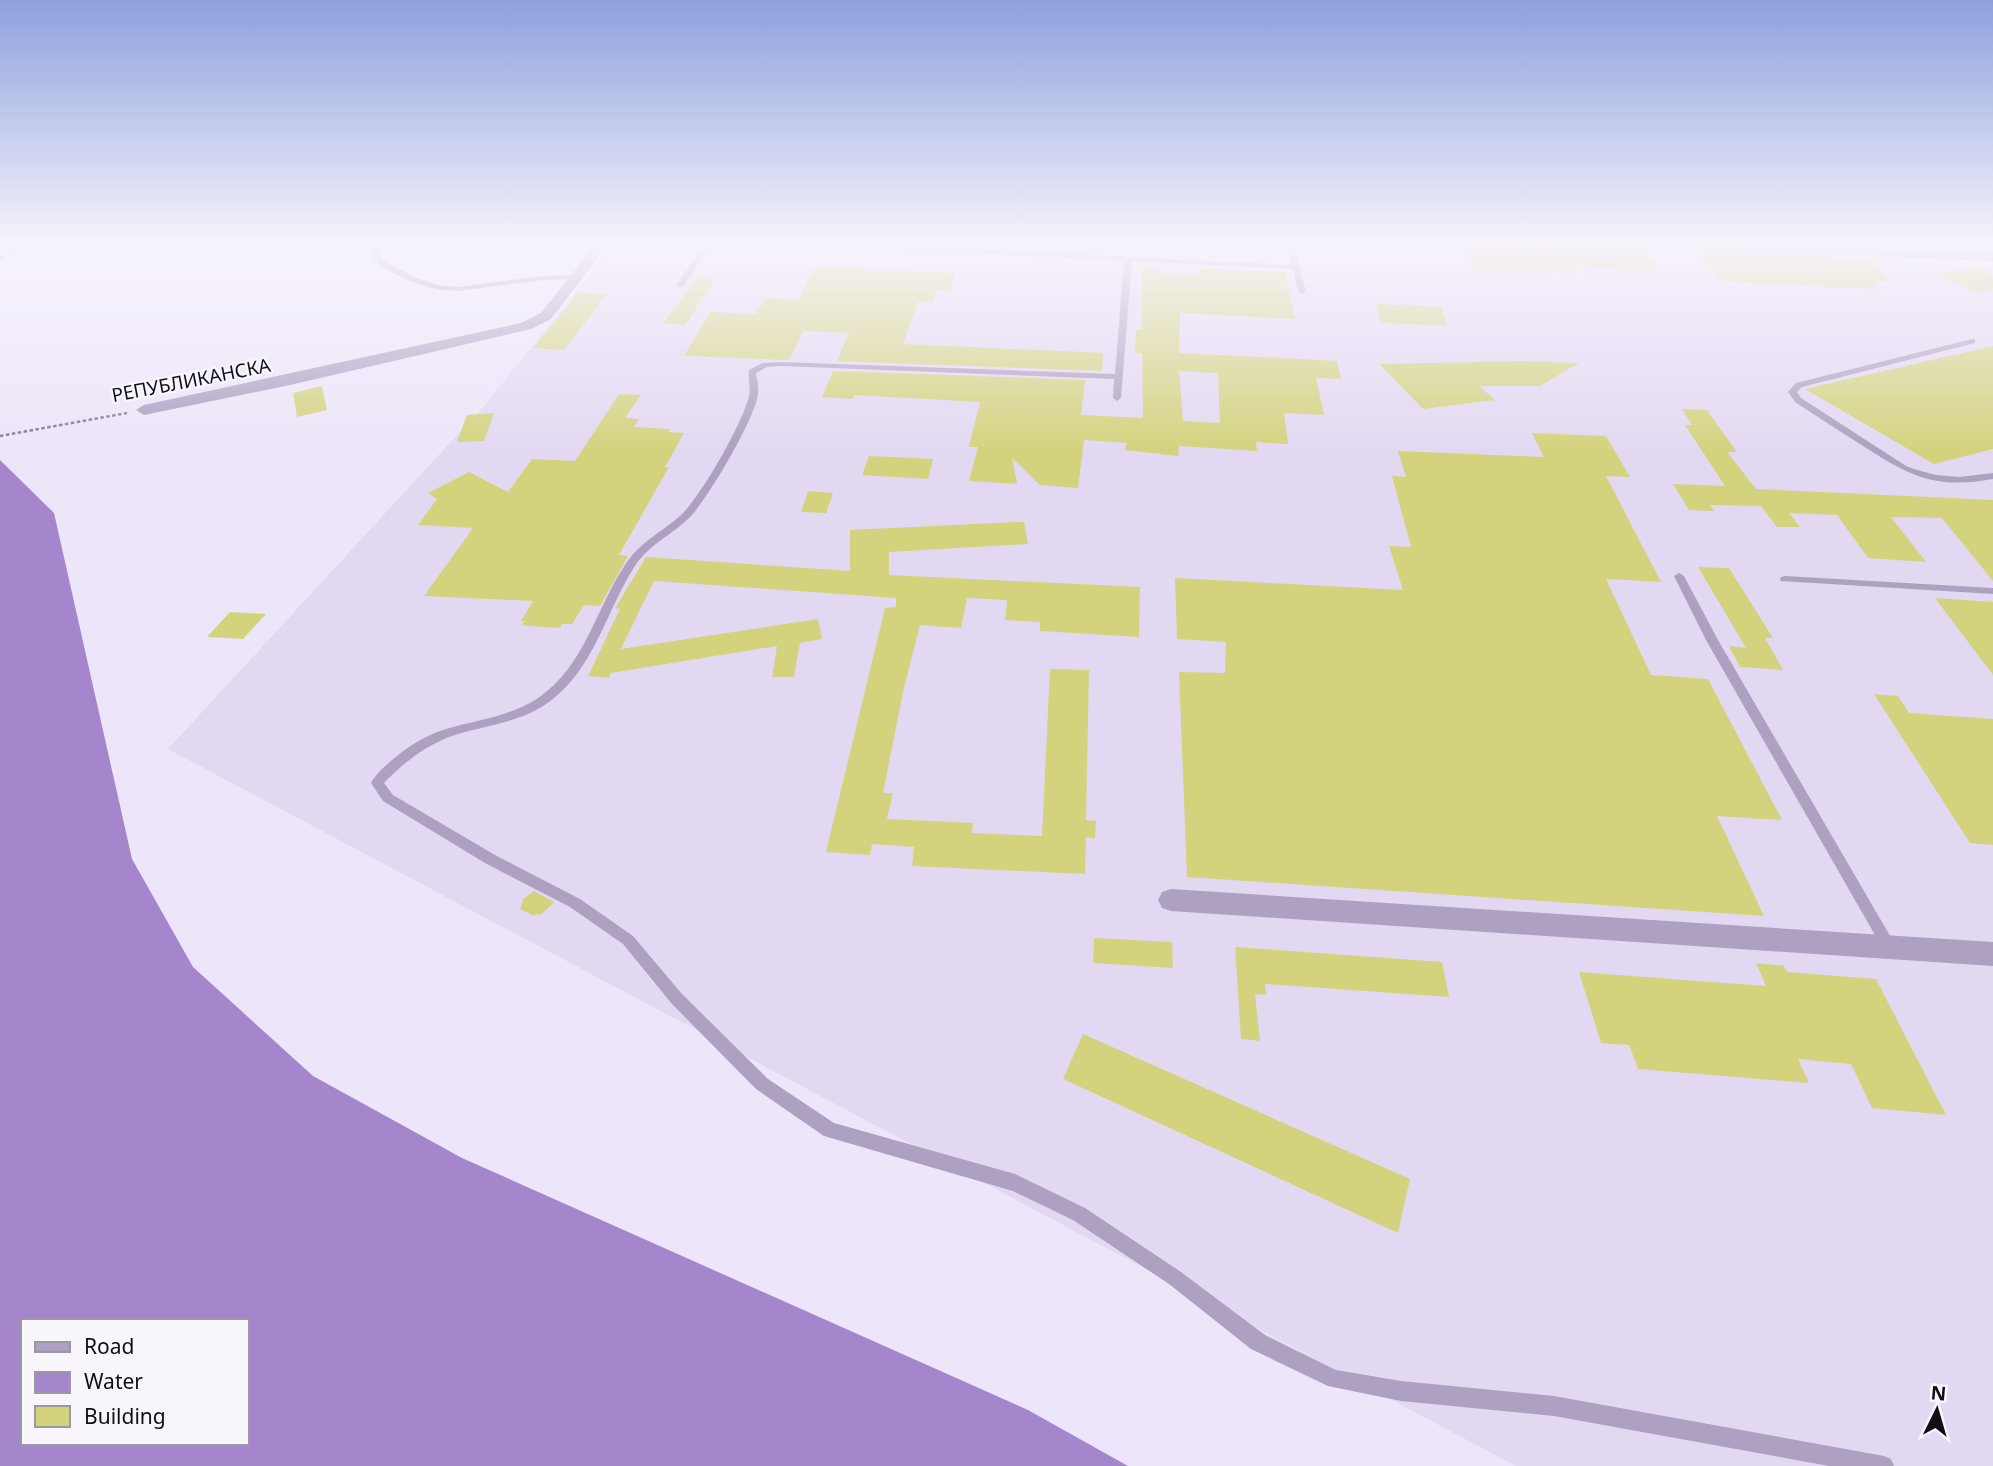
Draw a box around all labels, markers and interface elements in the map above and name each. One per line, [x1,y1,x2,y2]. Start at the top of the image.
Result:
street label: РЕПУБЛИКАНСКА [109,352,273,408]
legend [21,1319,248,1445]
text: Road [84,1332,134,1360]
text: Water [84,1367,143,1395]
north arrow [1902,1375,1972,1445]
text: N [1930,1379,1947,1407]
text: Building [84,1402,166,1430]

